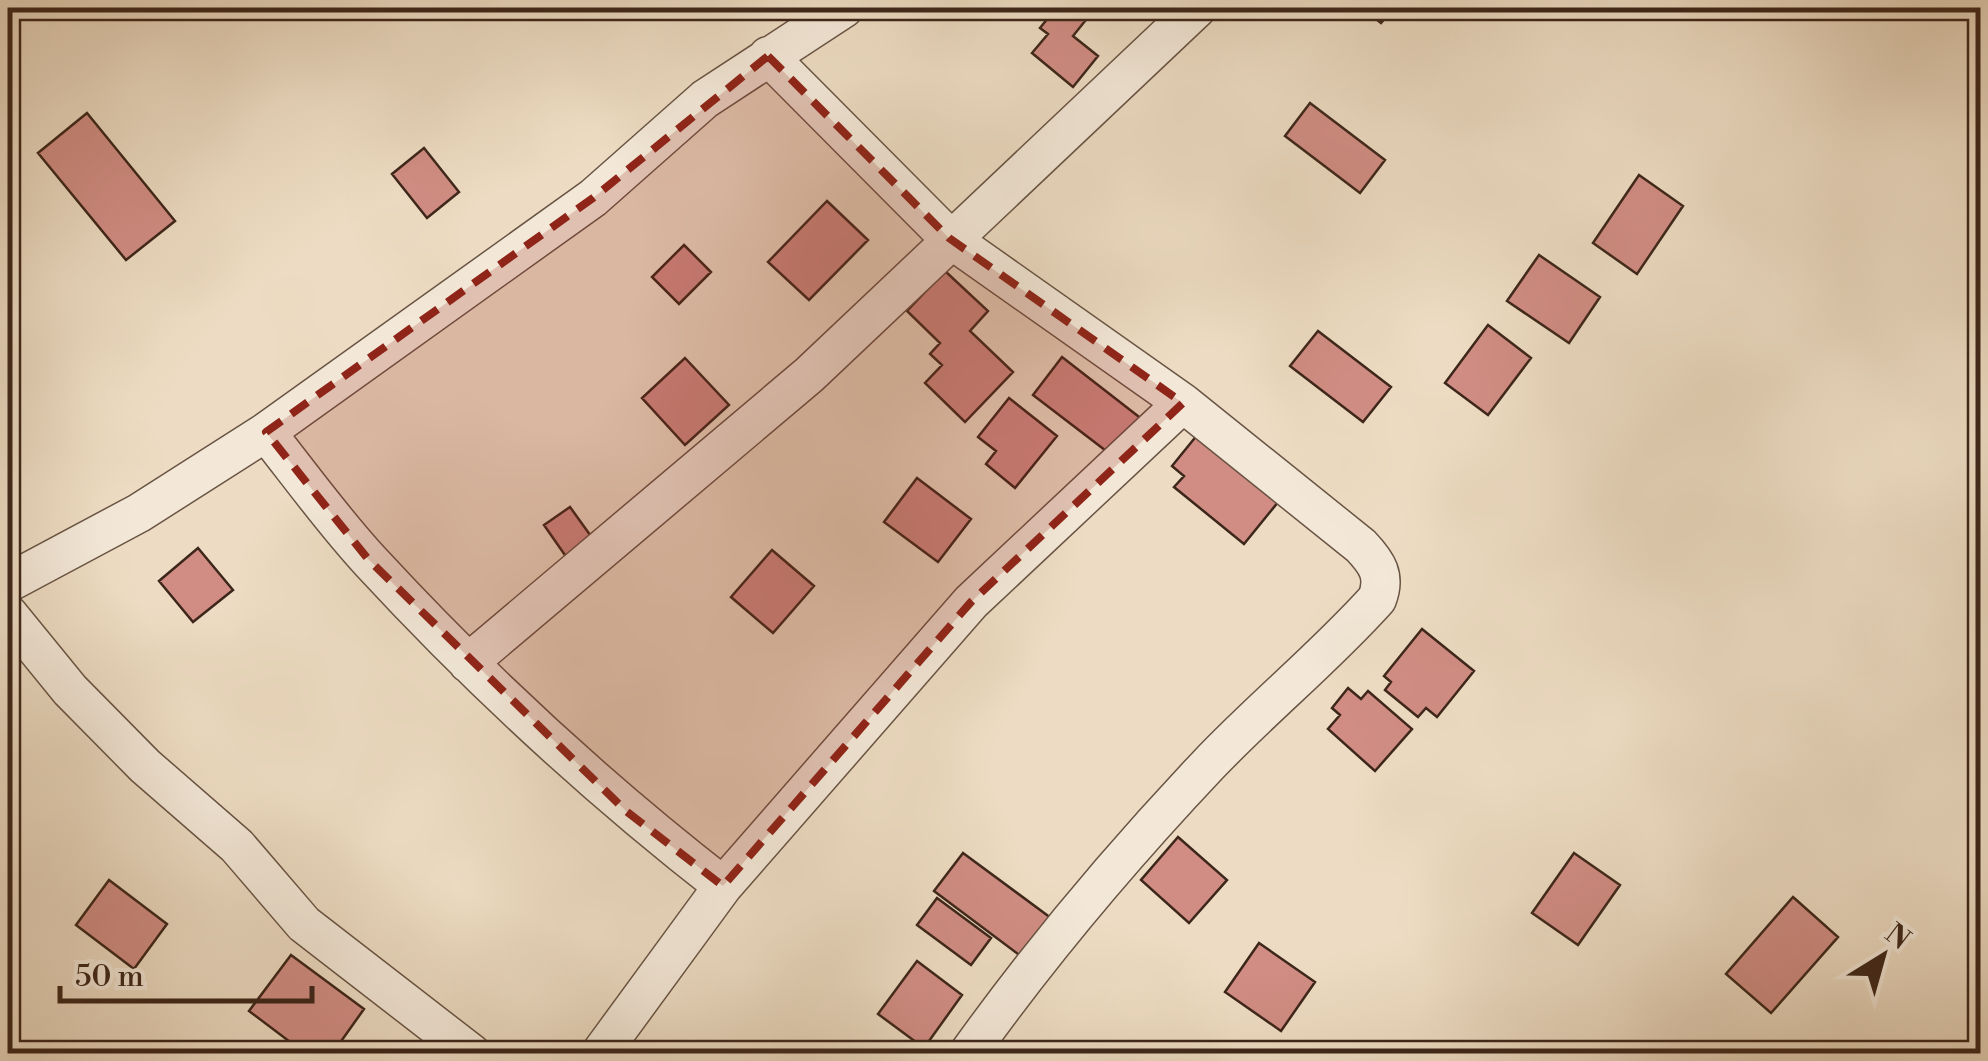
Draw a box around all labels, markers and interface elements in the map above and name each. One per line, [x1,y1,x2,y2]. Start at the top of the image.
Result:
north arrow [1833,906,1933,1006]
text: N [1878,917,1917,958]
scale bar [60,941,312,1003]
text: 50 m [75,958,144,996]

